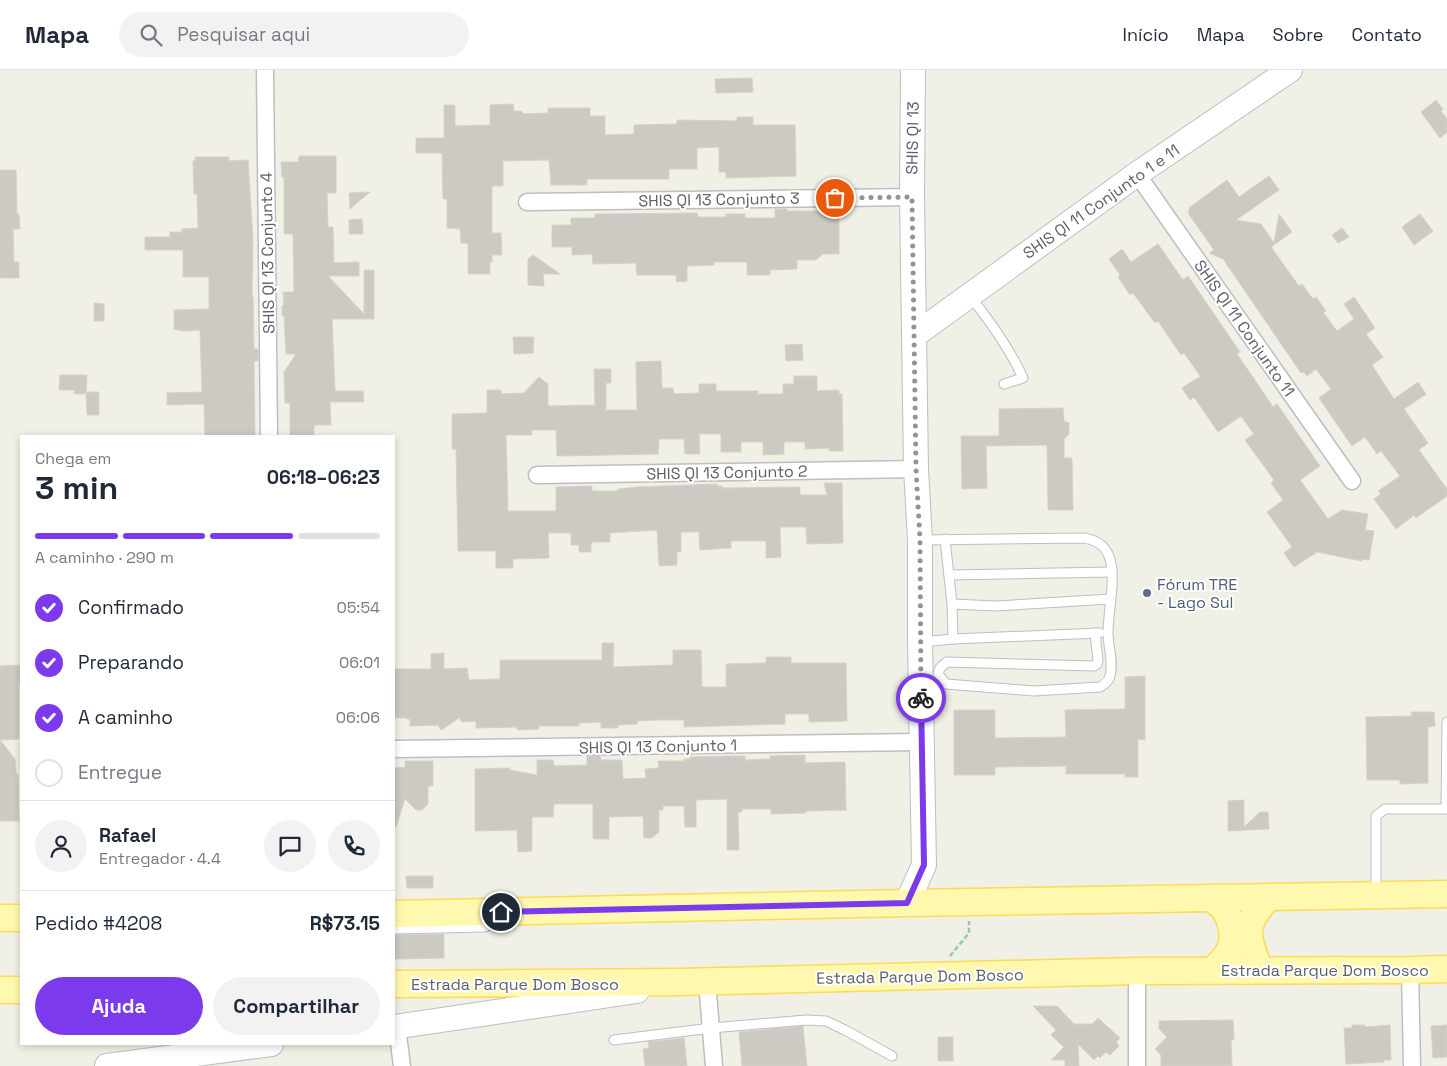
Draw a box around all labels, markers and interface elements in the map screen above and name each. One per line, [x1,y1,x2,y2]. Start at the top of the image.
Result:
search box [119,12,469,57]
text: Mapa [25,19,89,50]
icon: search [137,21,165,49]
text: Pesquisar aqui [177,22,310,47]
text: Início [1123,23,1169,46]
text: Mapa [1197,23,1245,46]
text: Sobre [1273,23,1323,46]
text: Contato [1351,23,1422,46]
street label: SHIS QI 13 [901,101,924,175]
street label: SHIS QI 11 Conjunto 1 e 11 [1019,139,1184,263]
street label: SHIS QI 13 Conjunto 4 [256,172,279,334]
pin [814,177,856,219]
icon: bag [821,184,849,212]
street label: SHIS QI 13 Conjunto 3 [638,188,800,211]
street label: SHIS QI 11 Conjunto 11 [1190,256,1300,401]
text: Chega em [35,448,111,469]
street label: SHIS QI 13 Conjunto 2 [646,461,808,484]
text: 06:18–06:23 [267,465,380,490]
text: 3 min [35,468,118,508]
text: A caminho · 290 m [35,547,174,568]
place label: Fórum TRE - Lago Sul [1157,574,1237,613]
marker: Fórum TRE - Lago Sul [1141,587,1153,599]
icon: check [35,594,63,622]
text: Confirmado [78,595,184,620]
text: 05:54 [337,597,380,618]
icon: check [35,649,63,677]
text: Preparando [78,650,184,675]
text: 06:01 [339,652,380,673]
courier [896,673,946,723]
icon: bike [907,684,935,712]
icon: check [35,704,63,732]
text: A caminho [78,705,173,730]
text: 06:06 [336,707,380,728]
street label: SHIS QI 13 Conjunto 1 [579,735,737,758]
text: Entregue [78,760,162,785]
button: person [35,820,87,872]
button: chat [264,820,316,872]
button: phone [328,820,380,872]
text: Rafael [99,823,156,848]
text: Entregador · 4.4 [99,848,221,869]
pin [480,891,522,933]
icon: home [487,898,515,926]
text: Pedido #4208 [35,911,162,936]
text: R$73.15 [310,911,380,936]
street label: Estrada Parque Dom Bosco [1221,960,1429,981]
street label: Estrada Parque Dom Bosco [816,964,1024,989]
street label: Estrada Parque Dom Bosco [411,974,619,995]
button: Ajuda [35,977,203,1035]
button: Compartilhar [213,977,380,1035]

